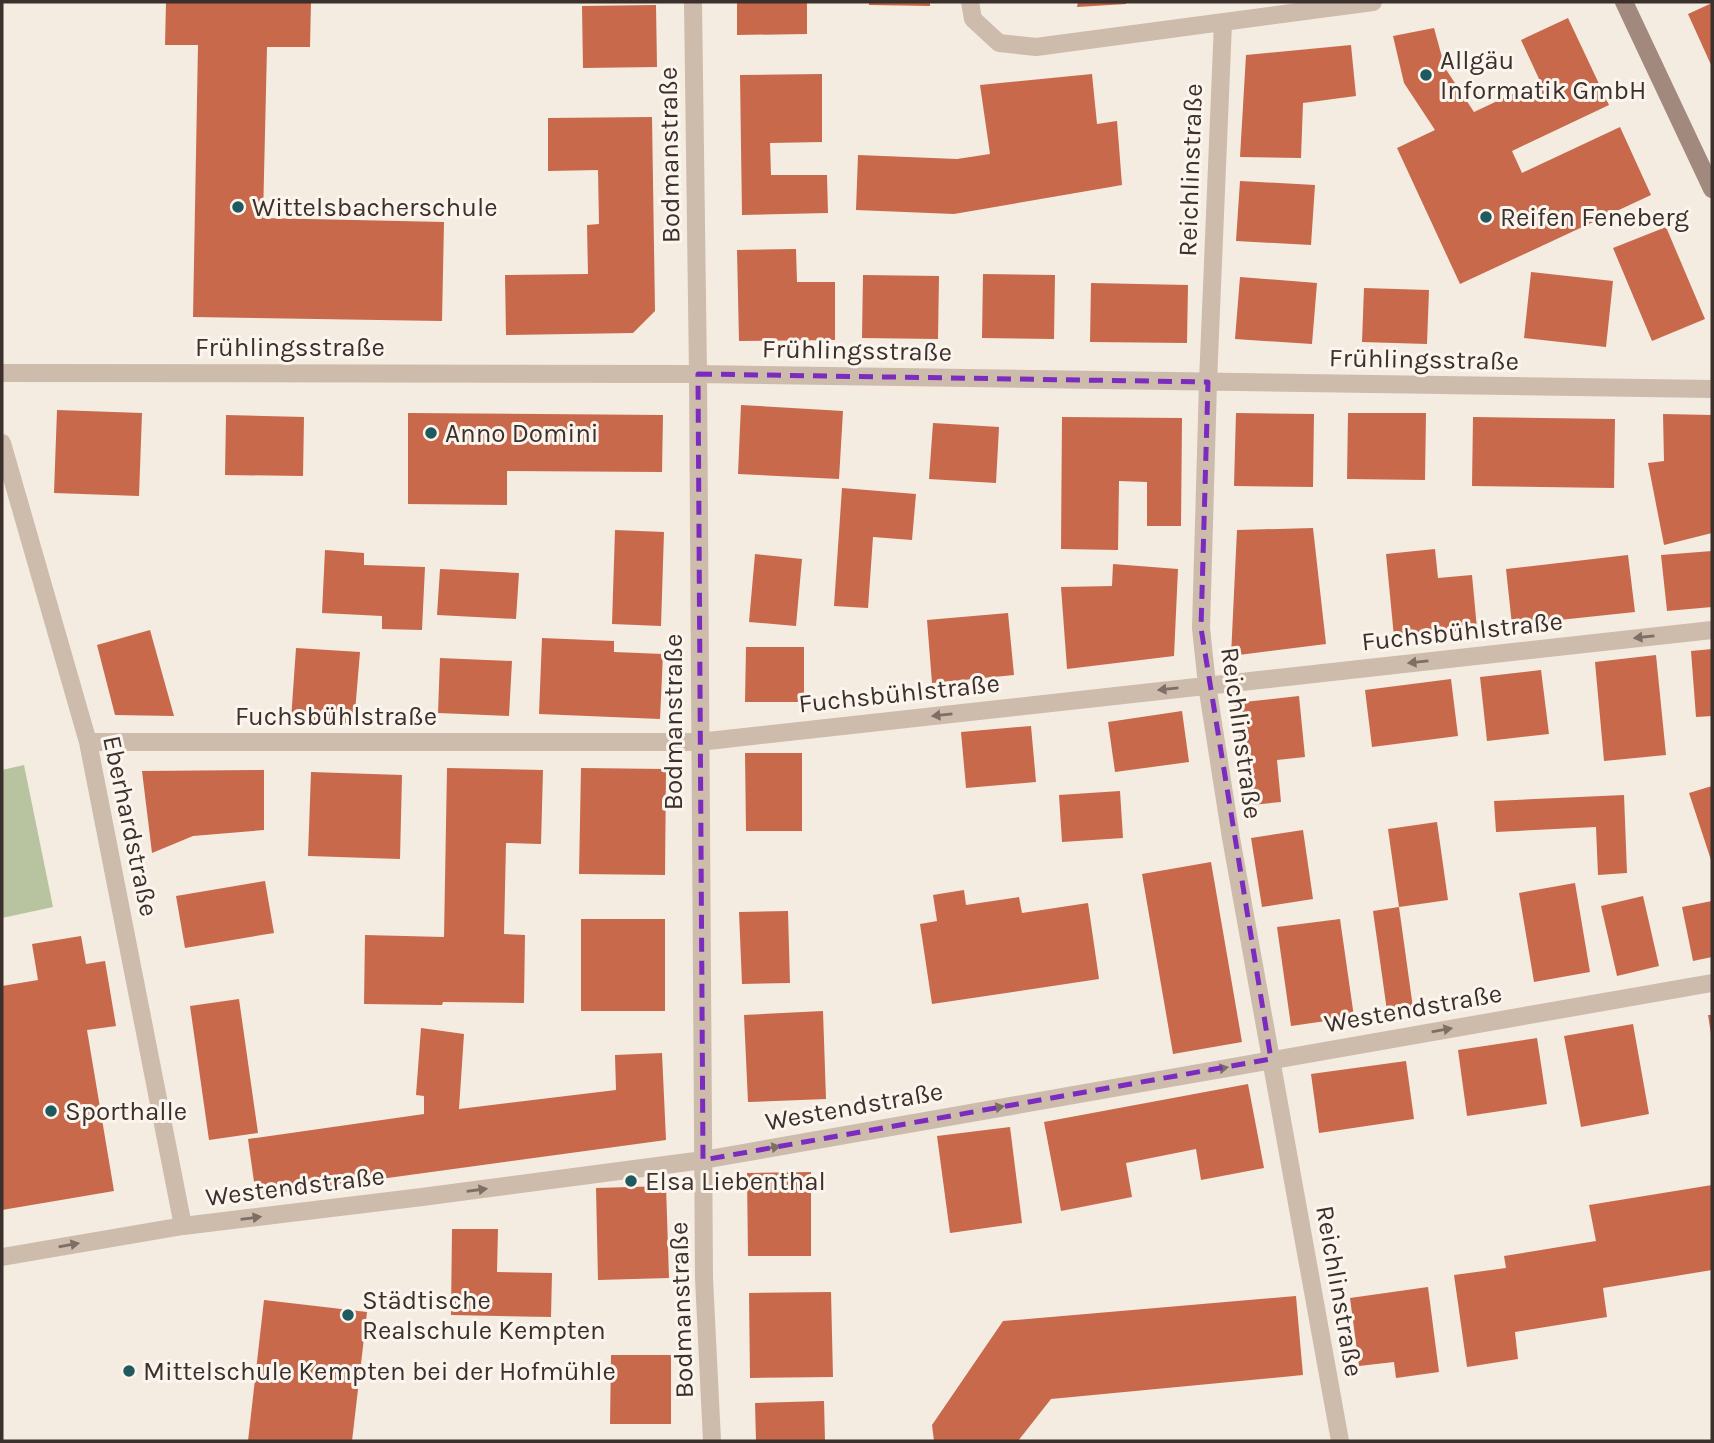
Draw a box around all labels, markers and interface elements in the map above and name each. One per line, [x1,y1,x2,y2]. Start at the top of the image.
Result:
place label: Allgäu Informatik GmbH [1440,45,1646,106]
street label: Bodmanstraße [652,66,687,244]
marker: Allgäu Informatik GmbH [1418,67,1434,83]
street label: Reichlinstraße [1172,83,1209,257]
place label: Wittelsbacherschule [252,192,498,223]
marker: Wittelsbacherschule [230,199,246,215]
place label: Reifen Feneberg [1500,202,1689,233]
marker: Reifen Feneberg [1478,209,1494,225]
street label: Frühlingsstraße [195,332,385,363]
street label: Frühlingsstraße [762,333,952,368]
street label: Frühlingsstraße [1329,342,1519,377]
place label: Anno Domini [445,418,599,449]
marker: Anno Domini [423,425,439,441]
street label: Fuchsbühlstraße [1360,606,1564,657]
one-way arrow [1633,632,1655,643]
street label: Bodmanstraße [658,634,689,810]
street label: Reichlinstraße [1214,645,1269,821]
one-way arrow [1407,657,1429,668]
street label: Fuchsbühlstraße [797,668,1001,719]
one-way arrow [1157,684,1179,695]
street label: Fuchsbühlstraße [235,701,437,732]
one-way arrow [930,709,952,720]
street label: Eberhardstraße [96,733,165,919]
street label: Westendstraße [1322,978,1504,1039]
one-way arrow [1431,1024,1453,1035]
one-way arrow [1207,1063,1229,1074]
street label: Westendstraße [763,1076,945,1137]
place label: Sporthalle [65,1096,187,1127]
marker: Sporthalle [43,1103,59,1119]
one-way arrow [983,1103,1005,1114]
one-way arrow [759,1142,781,1153]
street label: Westendstraße [204,1160,386,1213]
place label: Elsa Liebenthal [645,1166,826,1197]
marker: Elsa Liebenthal [623,1173,639,1189]
one-way arrow [466,1184,488,1195]
street label: Reichlinstraße [1309,1203,1370,1379]
one-way arrow [240,1212,262,1223]
street label: Bodmanstraße [663,1221,700,1399]
one-way arrow [58,1239,80,1250]
place label: Städtische Realschule Kempten [362,1285,606,1346]
marker: Städtische Realschule Kempten [340,1307,356,1323]
place label: Mittelschule Kempten bei der Hofmühle [143,1356,616,1387]
marker: Mittelschule Kempten bei der Hofmühle [121,1363,137,1379]

